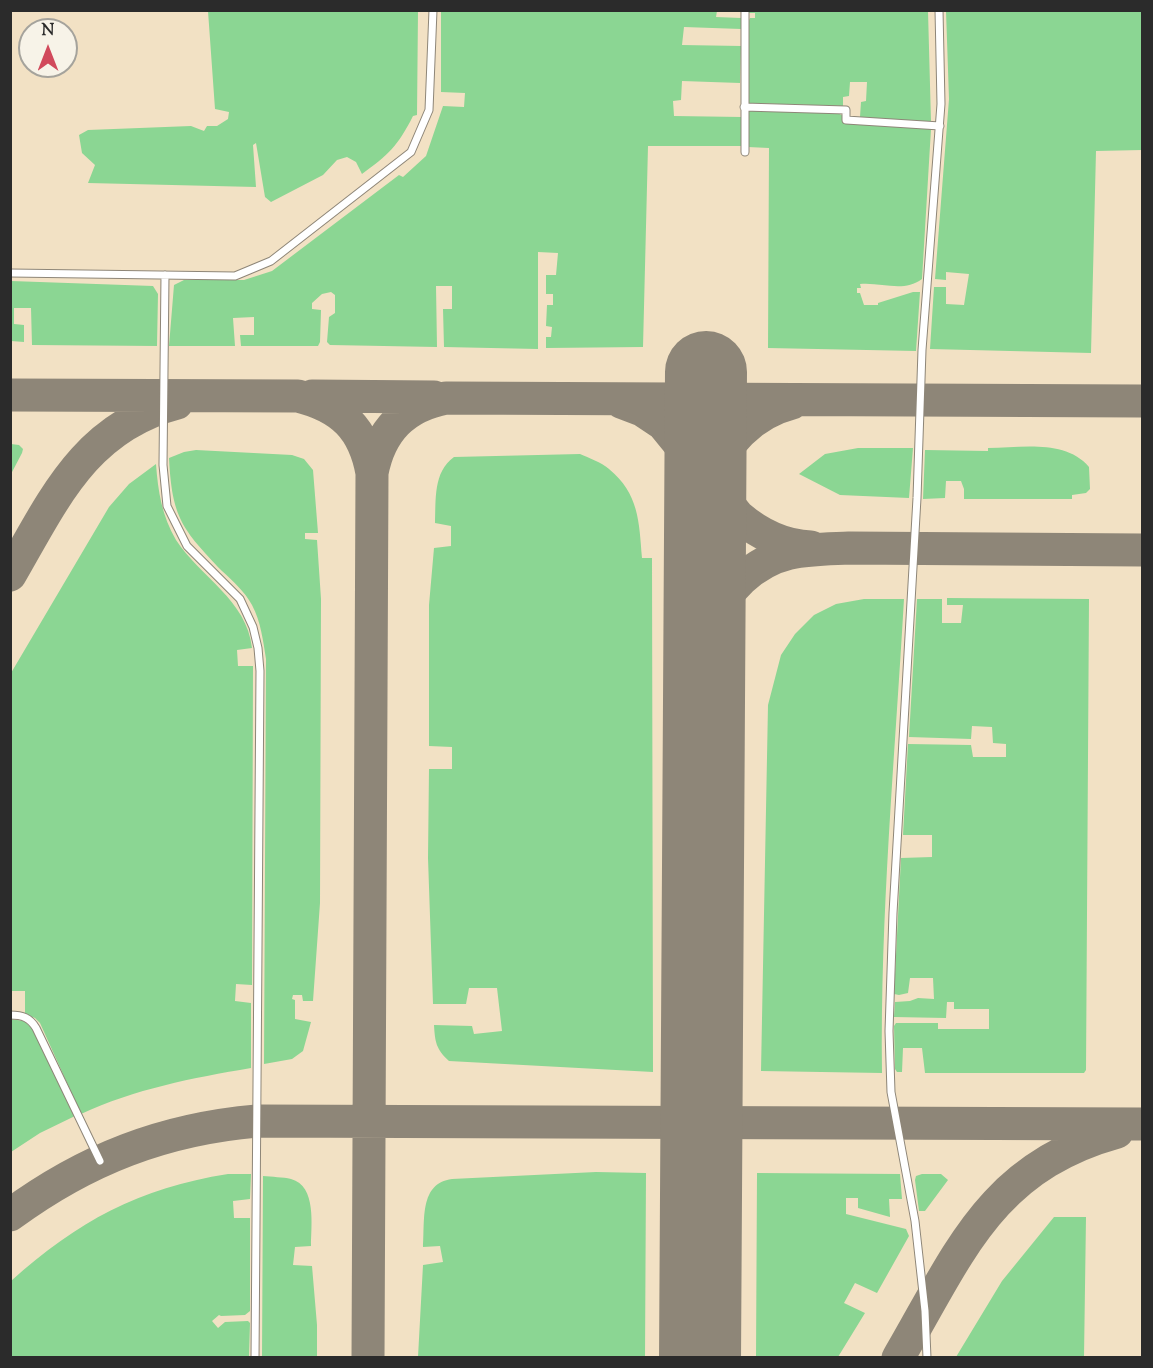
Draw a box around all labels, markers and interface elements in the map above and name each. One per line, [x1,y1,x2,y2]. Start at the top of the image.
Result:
north arrow [18,18,78,78]
text: N [42,20,54,43]

